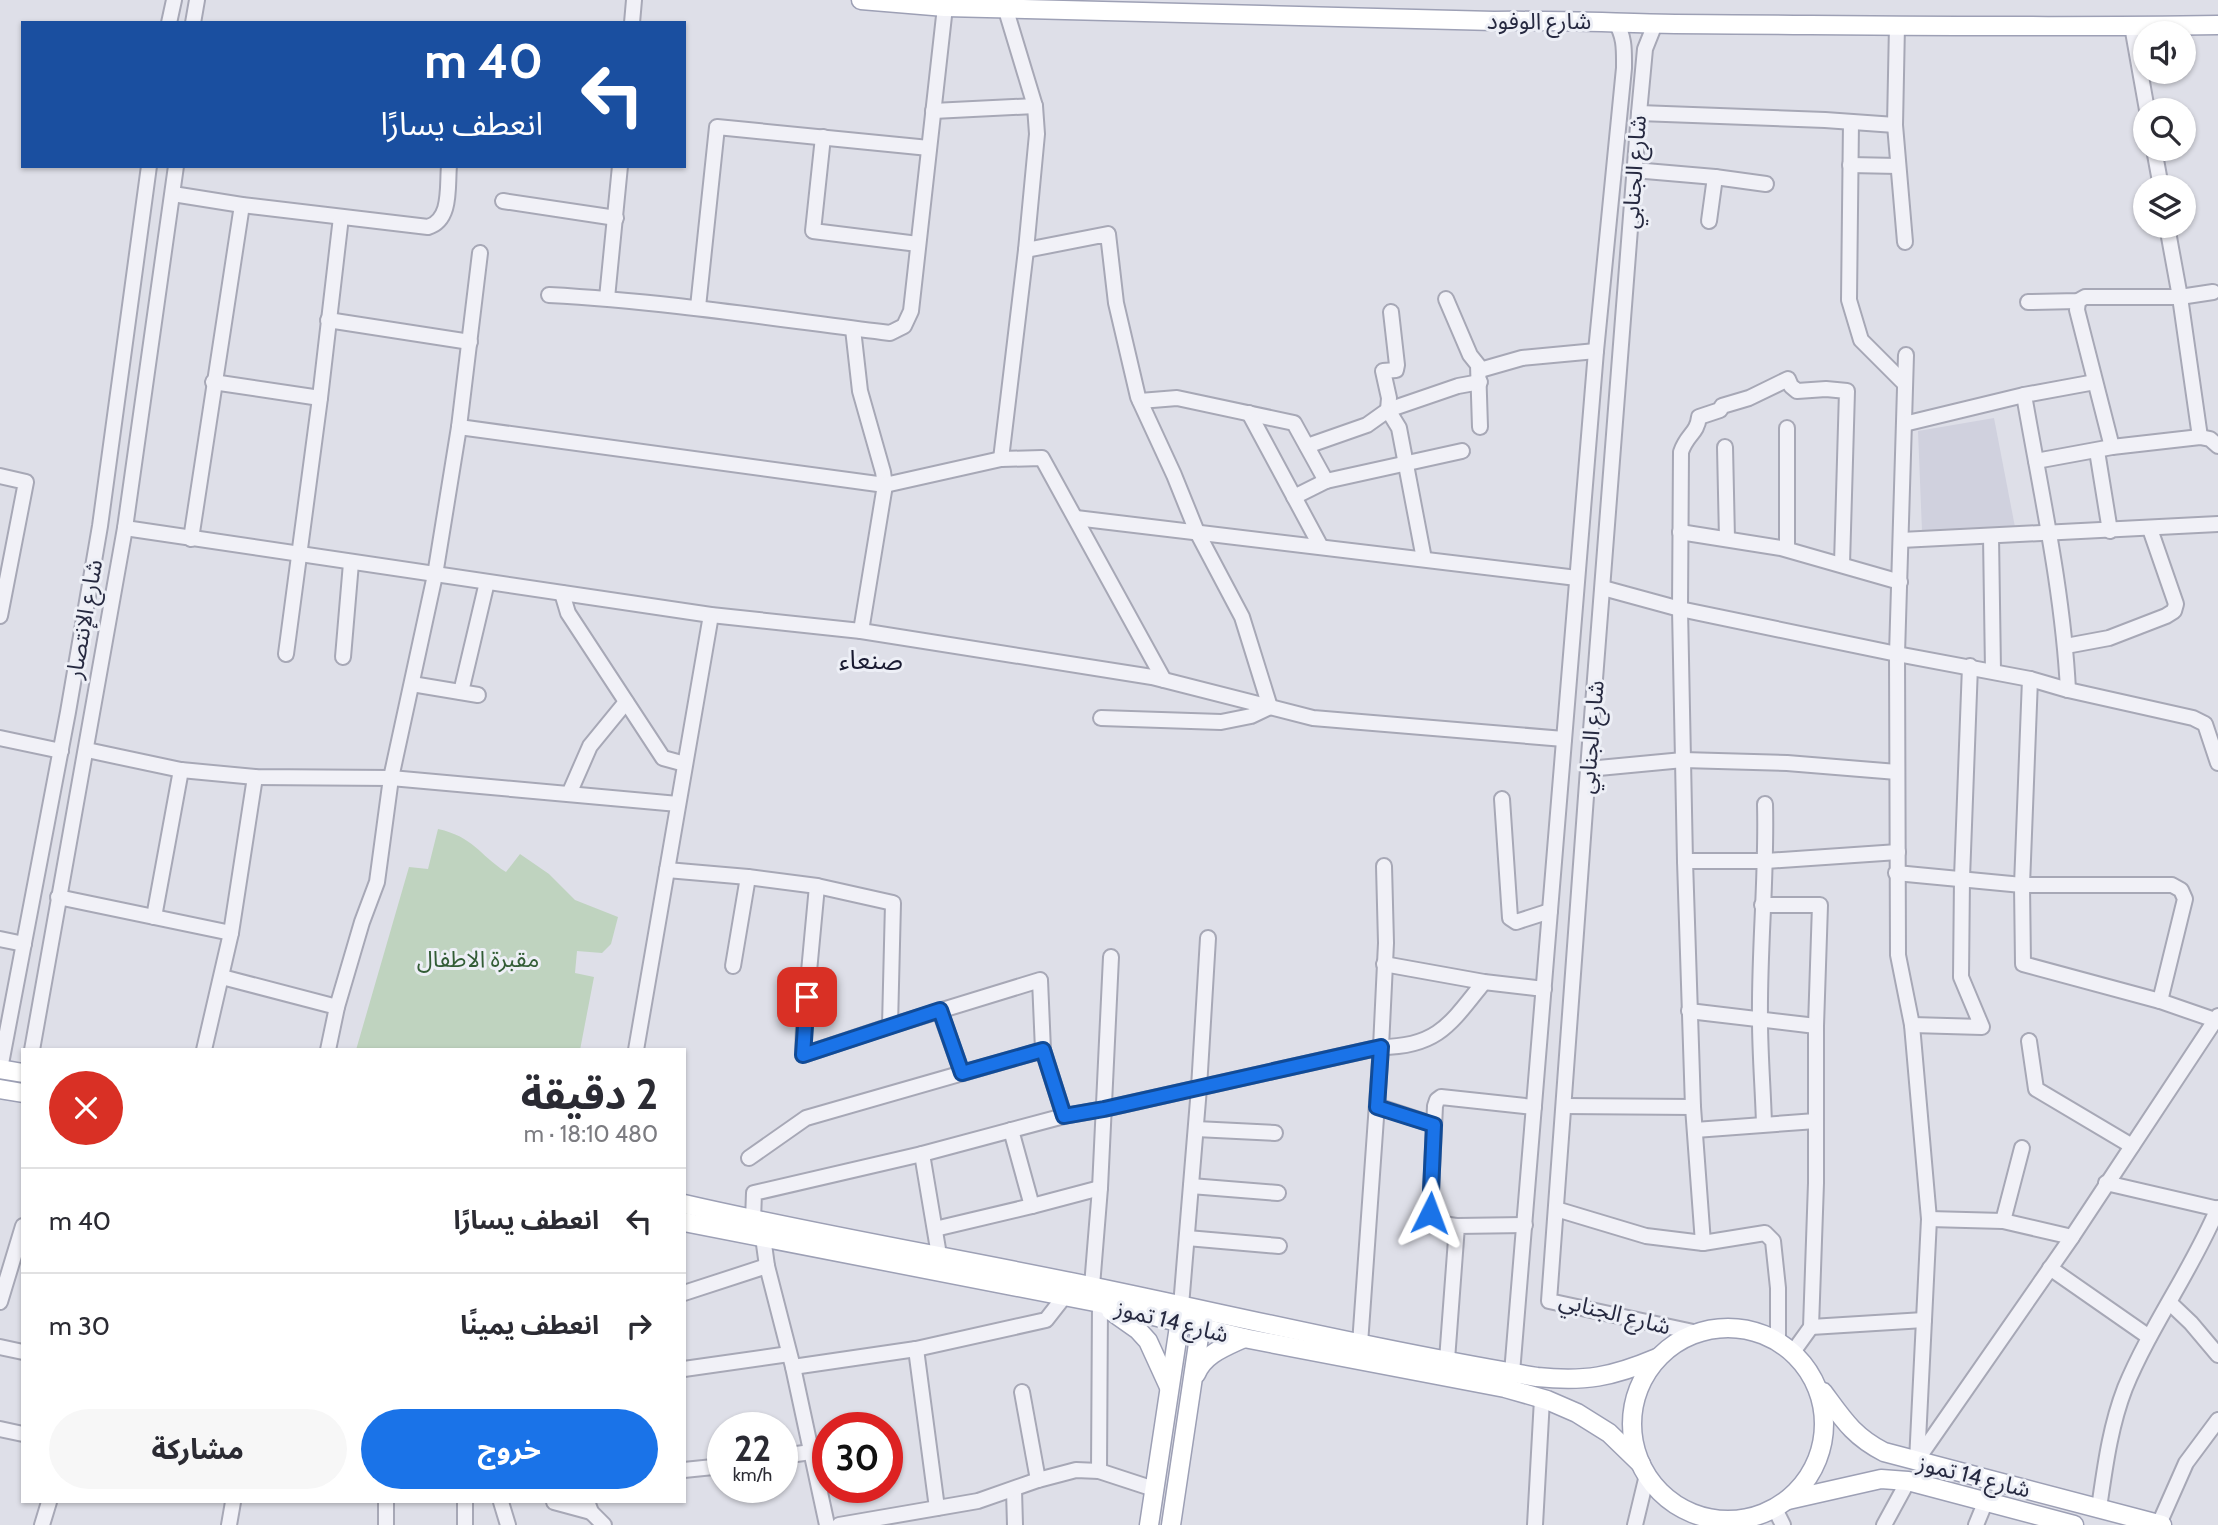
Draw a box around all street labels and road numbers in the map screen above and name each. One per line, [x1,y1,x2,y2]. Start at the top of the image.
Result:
street label: شارع الوفود [1487,7,1591,38]
street label: شارع الجنابي [1616,114,1655,230]
street label: شارع الإنتصار [60,557,111,682]
street label: شارع الجنابي [1572,679,1613,795]
street label: شارع الجنابي [1556,1286,1674,1344]
street label: شارع 14 تموز [1111,1293,1231,1351]
street label: شارع 14 تموز [1913,1448,2033,1506]

